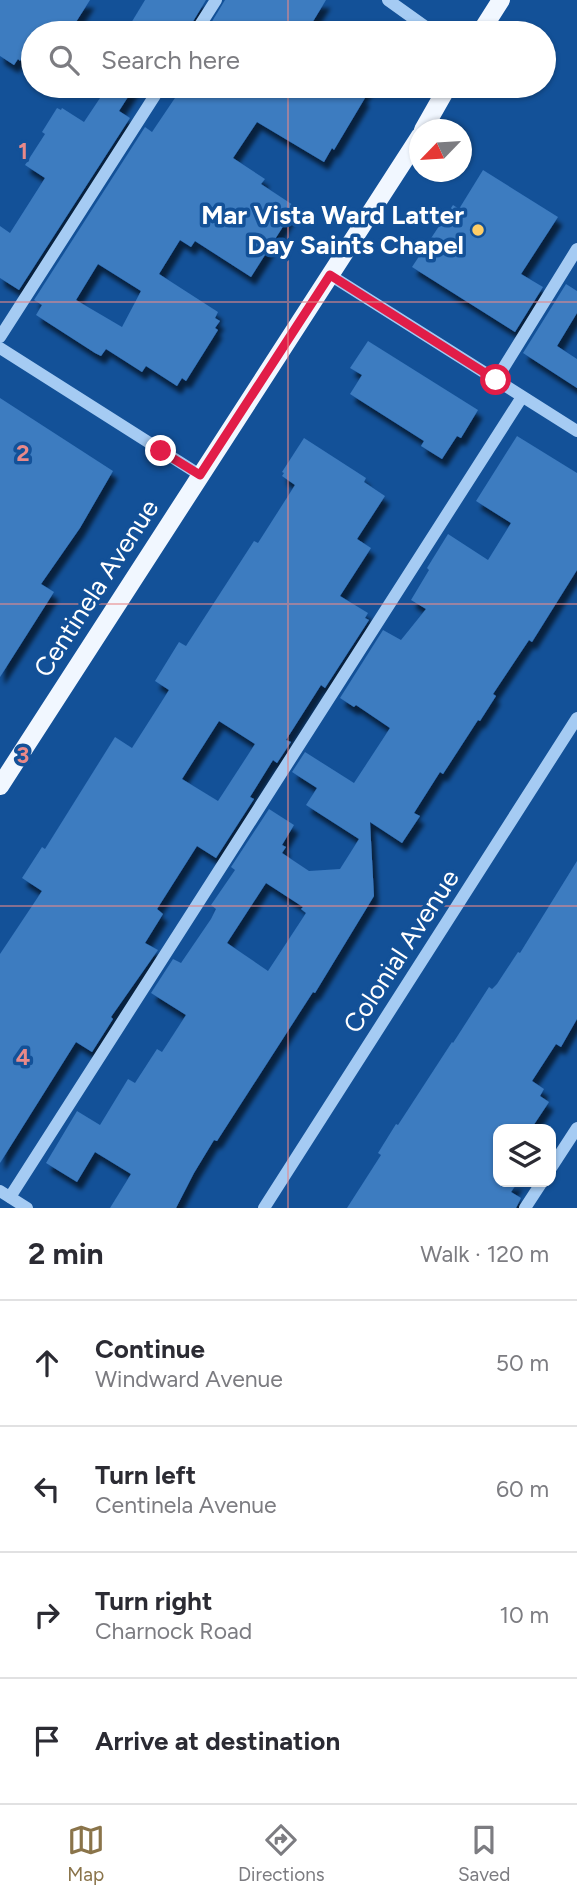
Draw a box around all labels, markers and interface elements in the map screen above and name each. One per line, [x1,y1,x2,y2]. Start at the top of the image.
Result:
search box [21,21,556,98]
icon: search [45,41,83,79]
text: Search here [101,44,240,76]
north arrow [409,119,472,182]
text: 1 [18,137,28,165]
place label: Mar Vista Ward Latter Day Saints Chapel [201,199,464,261]
marker: Mar Vista Ward Latter Day Saints Chapel [470,222,486,238]
route start [480,364,511,395]
route end [145,435,176,466]
text: 2 [16,439,30,467]
street label: Centinela Avenue [27,493,165,683]
text: 3 [17,741,29,769]
street label: Colonial Avenue [336,863,466,1039]
text: 4 [16,1043,30,1071]
map controls [493,1124,556,1187]
button: layers [493,1124,556,1187]
text: 2 min [28,1235,104,1272]
text: Walk · 120 m [420,1240,549,1268]
text: Continue [95,1333,205,1365]
icon: ahead [28,1344,66,1382]
text: 50 m [496,1349,549,1377]
text: Windward Avenue [95,1365,283,1393]
text: Turn left [95,1459,196,1491]
icon: left [28,1470,66,1508]
text: 60 m [496,1475,549,1503]
text: Centinela Avenue [95,1491,277,1519]
text: Turn right [95,1585,212,1617]
icon: right [28,1596,66,1634]
text: 10 m [500,1601,549,1629]
text: Charnock Road [95,1617,252,1645]
icon: arrive [28,1722,66,1760]
text: Arrive at destination [95,1725,340,1757]
tab: Map [67,1821,105,1886]
tab: Directions [238,1821,325,1886]
tab: Saved [458,1821,510,1886]

